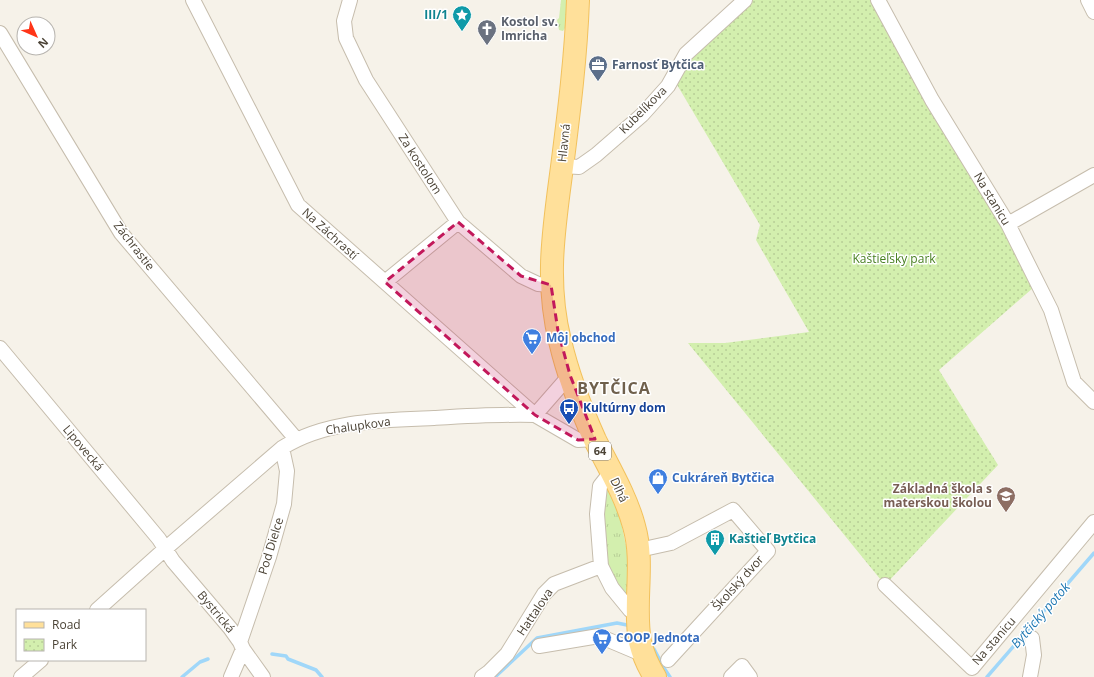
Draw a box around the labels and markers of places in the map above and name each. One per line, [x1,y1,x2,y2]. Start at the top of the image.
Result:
place icon: III/1 [451,4,473,32]
place label: III/1 [424,6,448,23]
place label: Kostol sv. Imricha [501,13,558,44]
church icon: Kostol sv. Imricha [476,18,498,46]
office icon: Farnosť Bytčica [587,54,609,82]
place label: Farnosť Bytčica [612,56,704,73]
supermarket icon: Môj obchod [521,327,543,355]
place label: Môj obchod [546,329,616,346]
bus stop icon: Kultúrny dom [558,397,580,425]
place label: Kultúrny dom [583,399,666,416]
shop icon: Cukráreň Bytčica [647,467,669,495]
place label: Cukráreň Bytčica [672,469,775,486]
place label: Základná škola s materskou školou [884,480,992,511]
school or university icon: Základná škola s materskou školou [995,485,1017,513]
building icon: Kaštieľ Bytčica [704,528,726,556]
place label: Kaštieľ Bytčica [729,530,816,547]
supermarket icon: COOP Jednota [591,627,613,655]
place label: COOP Jednota [616,629,700,646]

